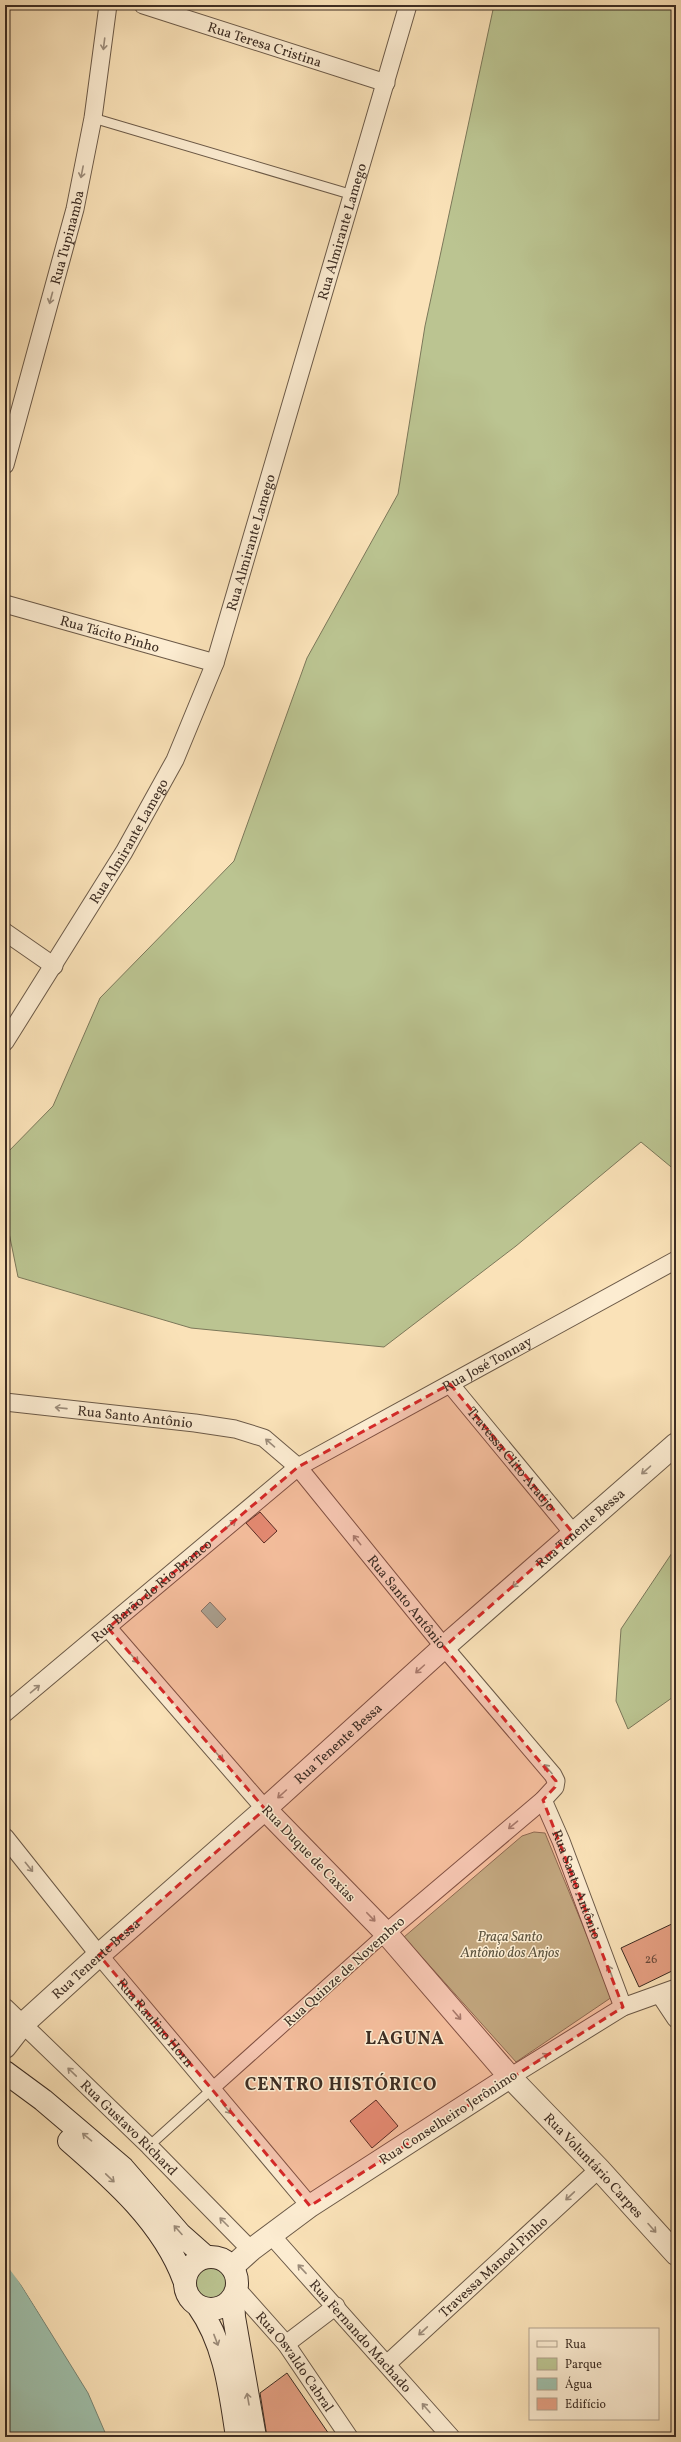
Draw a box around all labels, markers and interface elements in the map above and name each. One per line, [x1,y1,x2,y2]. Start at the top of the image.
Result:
street label: Rua Teresa Cristina [205,18,324,73]
one-way arrow [100,37,108,50]
street label: Rua Almirante Lamego [314,161,372,303]
one-way arrow [78,165,86,178]
street label: Rua Tupinamba [47,189,89,287]
one-way arrow [47,291,54,304]
street label: Rua Almirante Lamego [223,472,281,614]
street label: Rua Tácito Pinho [58,612,162,658]
street label: Rua Almirante Lamego [86,776,174,908]
street label: Rua José Tonnay [439,1332,536,1397]
street label: Rua Santo Antônio [76,1402,194,1434]
street label: Travessa Clito Araújo [462,1403,559,1516]
one-way arrow [55,1404,68,1412]
one-way arrow [265,1439,276,1448]
one-way arrow [641,1465,652,1474]
street label: Rua Tenente Bessa [532,1485,630,1573]
one-way arrow [226,1519,236,1528]
one-way arrow [352,1534,361,1545]
street label: Rua Barão do Rio Branco [88,1535,217,1647]
street label: Rua Santo Antônio [362,1552,450,1654]
one-way arrow [512,1578,522,1587]
one-way arrow [129,1652,138,1663]
one-way arrow [415,1664,425,1674]
one-way arrow [30,1684,40,1693]
street label: Rua Tenente Bessa [291,1699,387,1789]
one-way arrow [214,1750,223,1760]
one-way arrow [543,1763,552,1774]
one-way arrow [277,1789,287,1799]
street label: Rua Duque de Caxias [257,1801,359,1907]
one-way arrow [508,1821,519,1830]
street label: Rua Santo Antônio [546,1827,605,1942]
one-way arrow [25,1862,34,1873]
one-way arrow [366,1912,376,1922]
street label: Rua Quinze de Novembro [280,1913,410,2032]
street label: Rua Tenente Bessa [48,1915,145,2004]
park label: Praça Santo Antônio dos Anjos [460,1928,559,1963]
house number: 26 [645,1952,657,1968]
one-way arrow [605,1965,613,1977]
street label: Rua Raulino Horn [112,1975,198,2072]
one-way arrow [452,2010,461,2020]
district label: LAGUNA [365,2027,445,2052]
one-way arrow [537,2052,549,2060]
street label: Rua Conselheiro Jerônimo [376,2066,522,2170]
one-way arrow [67,2067,77,2076]
district label: CENTRO HISTÓRICO [245,2073,437,2098]
street label: Rua Gustavo Richard [75,2077,181,2181]
one-way arrow [222,2104,231,2114]
street label: Rua Voluntário Carpes [539,2109,647,2223]
one-way arrow [82,2133,93,2142]
one-way arrow [105,2173,115,2183]
one-way arrow [566,2191,576,2200]
street label: Travessa Manoel Pinho [435,2213,553,2323]
one-way arrow [219,2217,229,2227]
one-way arrow [647,2223,657,2233]
one-way arrow [173,2225,182,2236]
one-way arrow [298,2264,307,2274]
street label: Rua Fernando Machado [304,2276,415,2397]
street label: Rua Osvaldo Cabral [250,2308,337,2416]
one-way arrow [418,2326,428,2336]
legend [529,2328,659,2420]
one-way arrow [213,2333,221,2345]
text: Rua [565,2337,586,2353]
text: Parque [565,2357,602,2373]
text: Água [565,2376,592,2393]
one-way arrow [244,2392,252,2405]
text: Edifício [565,2397,606,2413]
one-way arrow [421,2402,430,2413]

